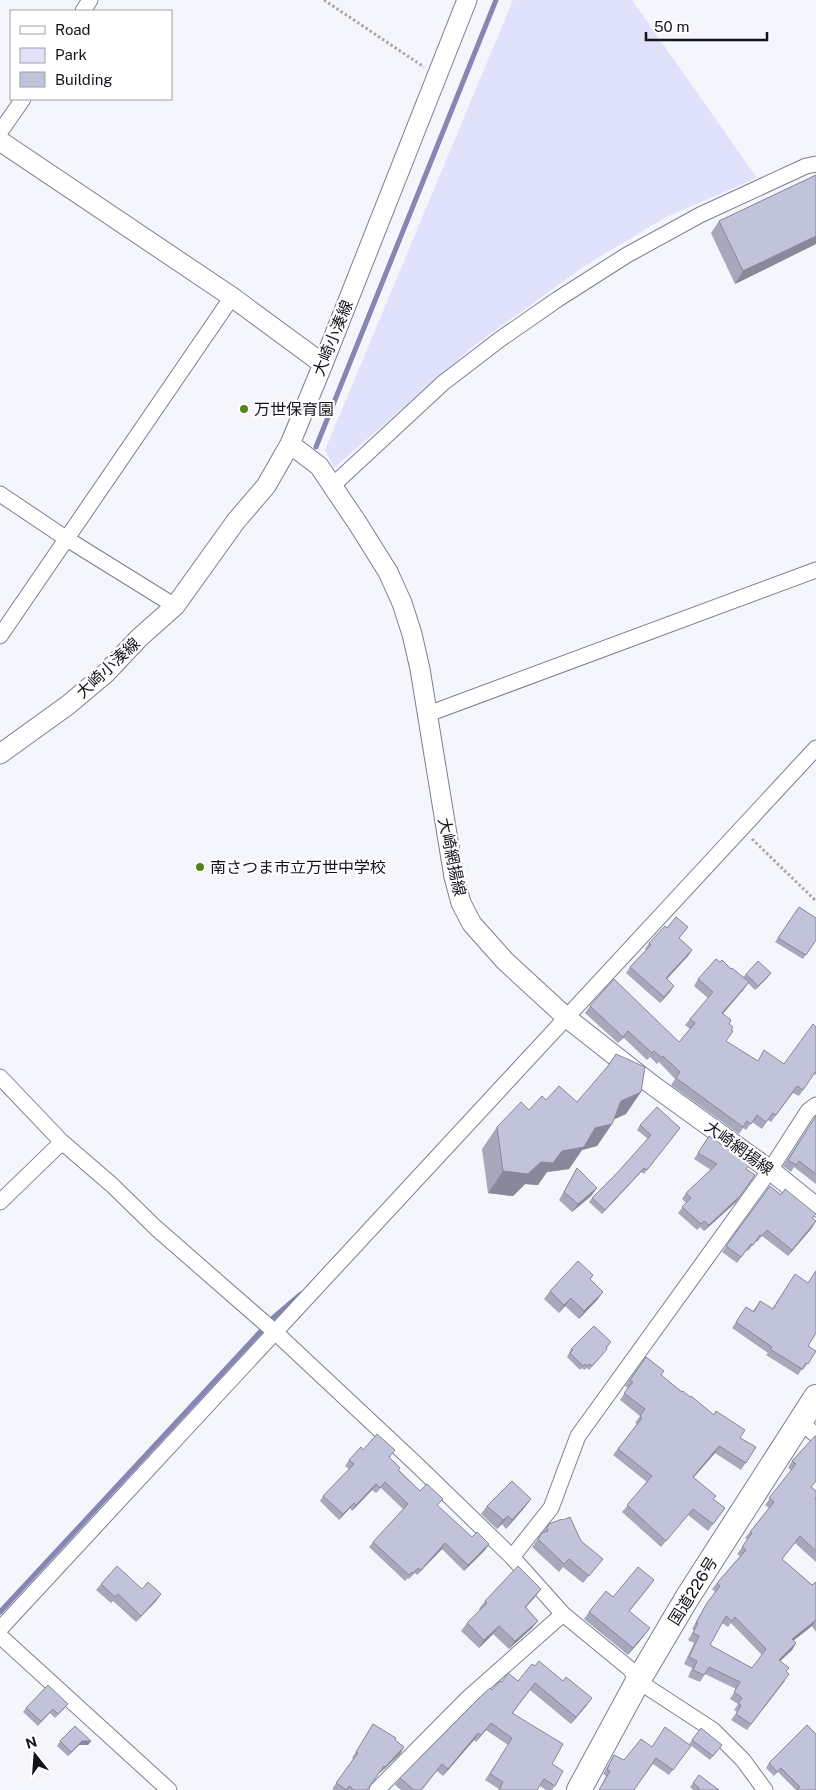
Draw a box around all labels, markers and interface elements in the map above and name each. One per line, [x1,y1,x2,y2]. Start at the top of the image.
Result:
legend [10,10,172,100]
scale bar [646,10,767,42]
text: 50 m [654,18,689,35]
text: Road [55,21,91,38]
text: Park [55,46,87,63]
text: Building [55,71,113,88]
street label: 大崎小湊線 [309,297,357,379]
place label: 万世保育園 [254,400,334,419]
marker: 万世保育園 [238,403,250,415]
street label: 大崎小湊線 [72,634,144,702]
street label: 大崎網揚線 [434,816,470,898]
place label: 南さつま市立万世中学校 [210,858,386,877]
marker: 南さつま市立万世中学校 [194,861,206,873]
street label: 大崎網揚線 [701,1117,777,1179]
street label: 国道226号 [665,1553,721,1629]
north arrow [10,1730,60,1780]
text: N [24,1733,39,1752]

